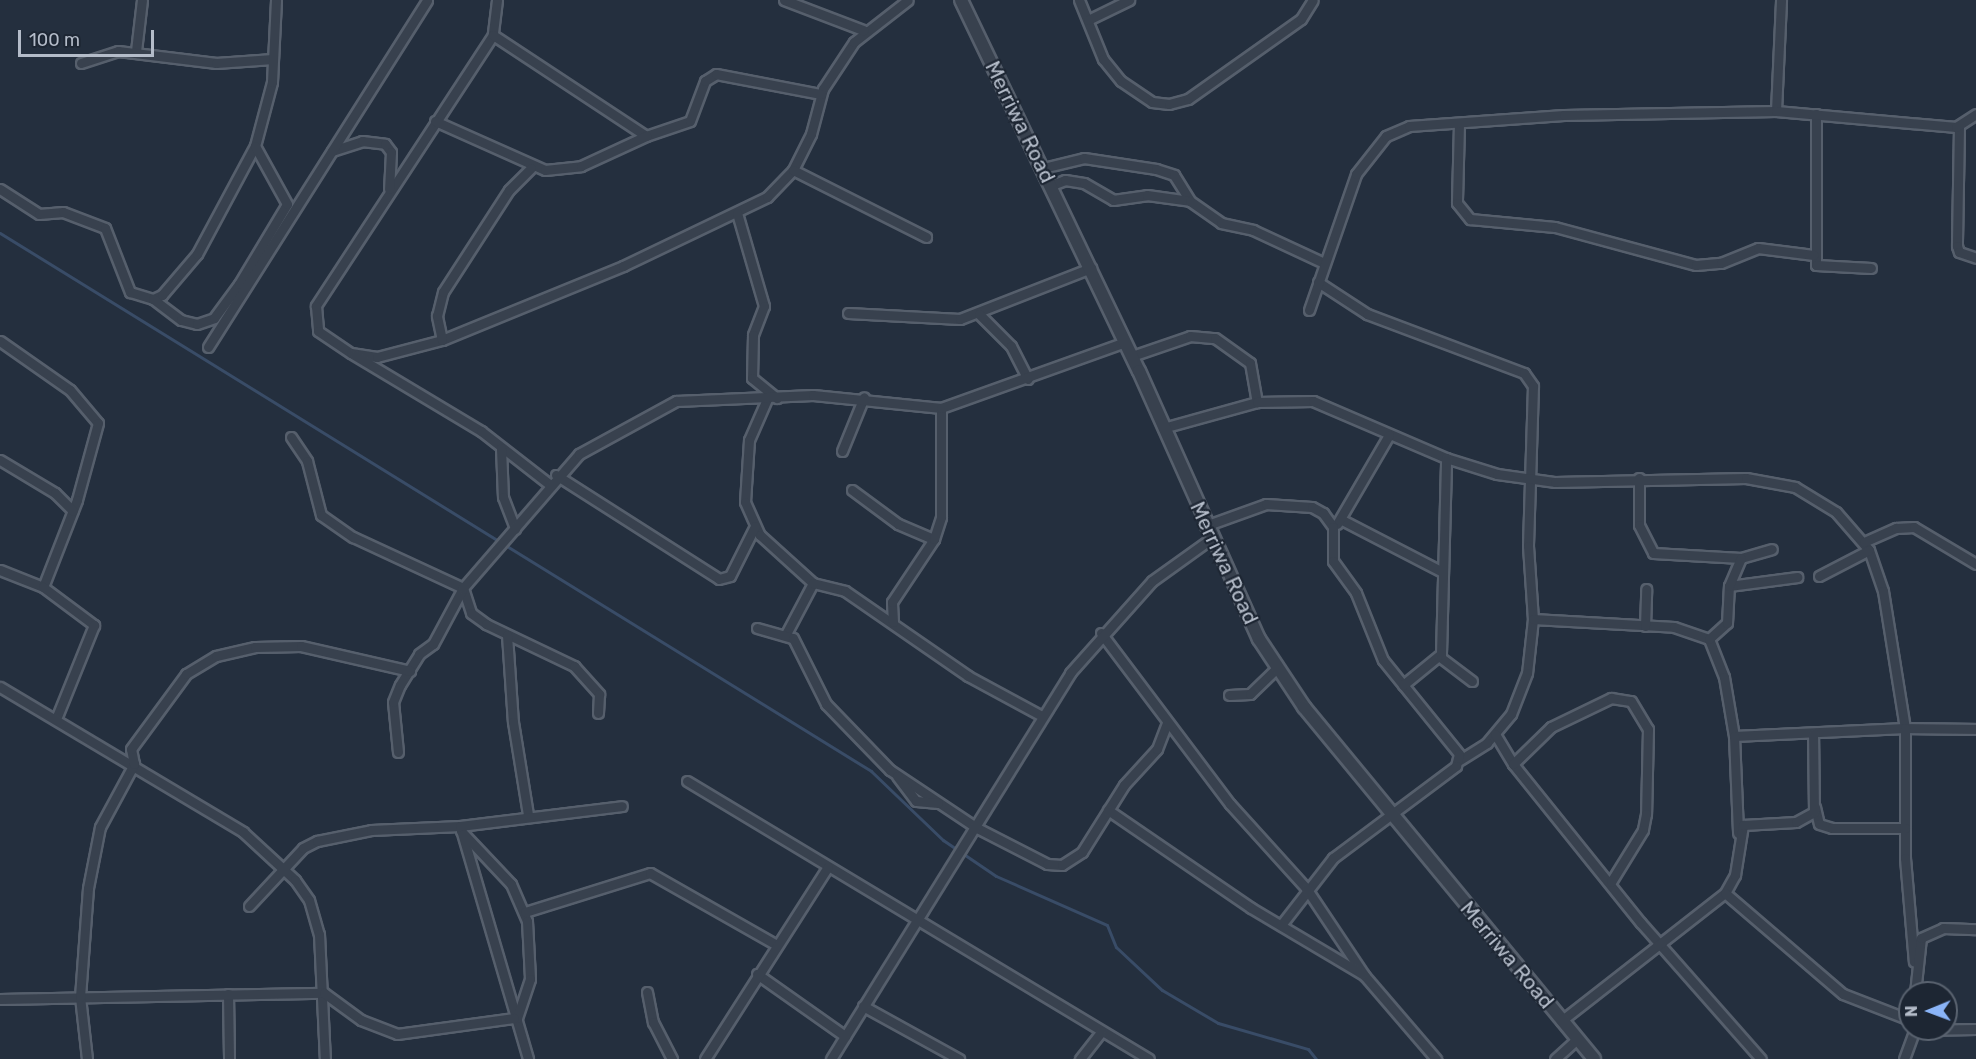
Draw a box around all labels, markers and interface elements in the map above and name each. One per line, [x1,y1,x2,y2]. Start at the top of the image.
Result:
scale bar [21,18,158,56]
text: 100 m [29,29,80,51]
street label: Merriwa Road [980,57,1060,187]
street label: Merriwa Road [1185,498,1263,628]
street label: Merriwa Road [1455,896,1559,1014]
north arrow [1898,981,1958,1041]
text: N [1902,1005,1921,1017]

